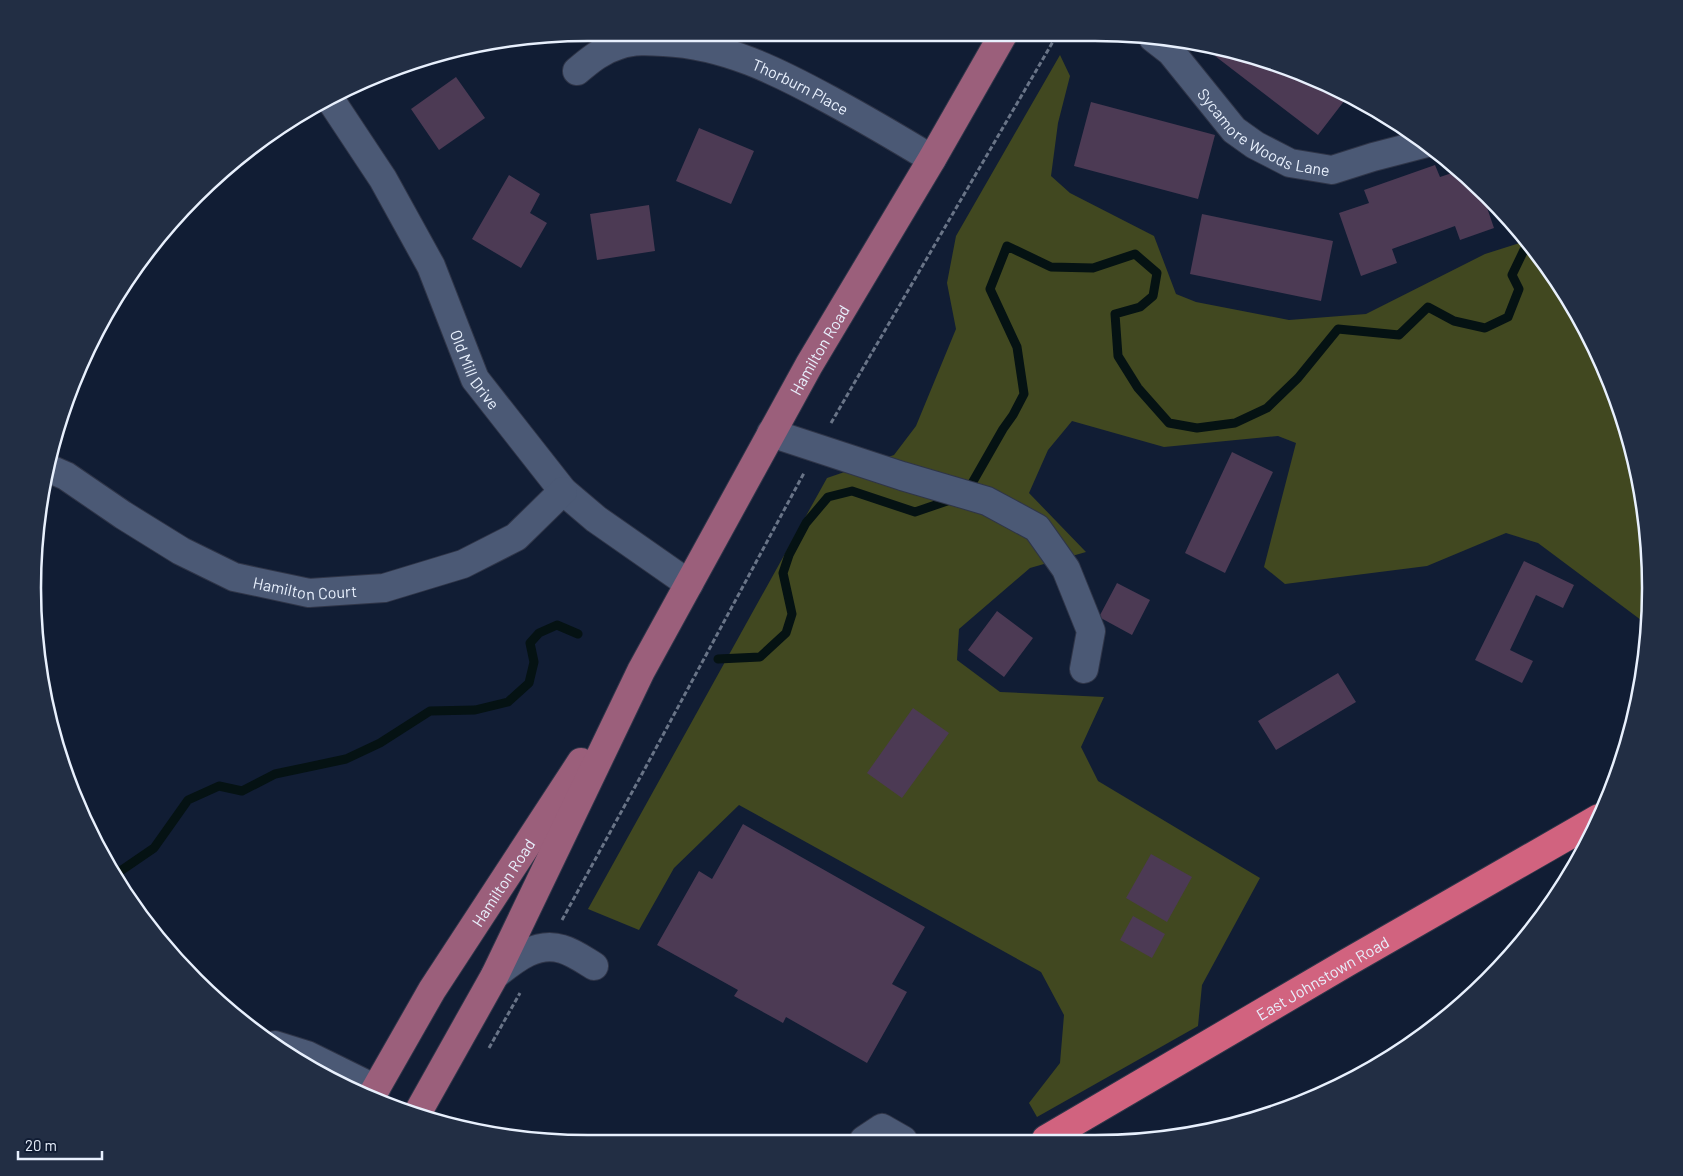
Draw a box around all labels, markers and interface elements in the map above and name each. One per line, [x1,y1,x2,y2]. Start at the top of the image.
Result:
street label: Thorburn Place [750,54,852,118]
street label: Sycamore Woods Lane [1194,84,1331,179]
street label: Hamilton Road [785,301,852,398]
street label: Old Mill Drive [447,327,504,412]
street label: Hamilton Court [251,572,357,603]
street label: Hamilton Road [467,835,538,930]
street label: East Johnstown Road [1252,931,1392,1023]
scale bar [18,1128,101,1160]
text: 20 m [25,1136,57,1154]

